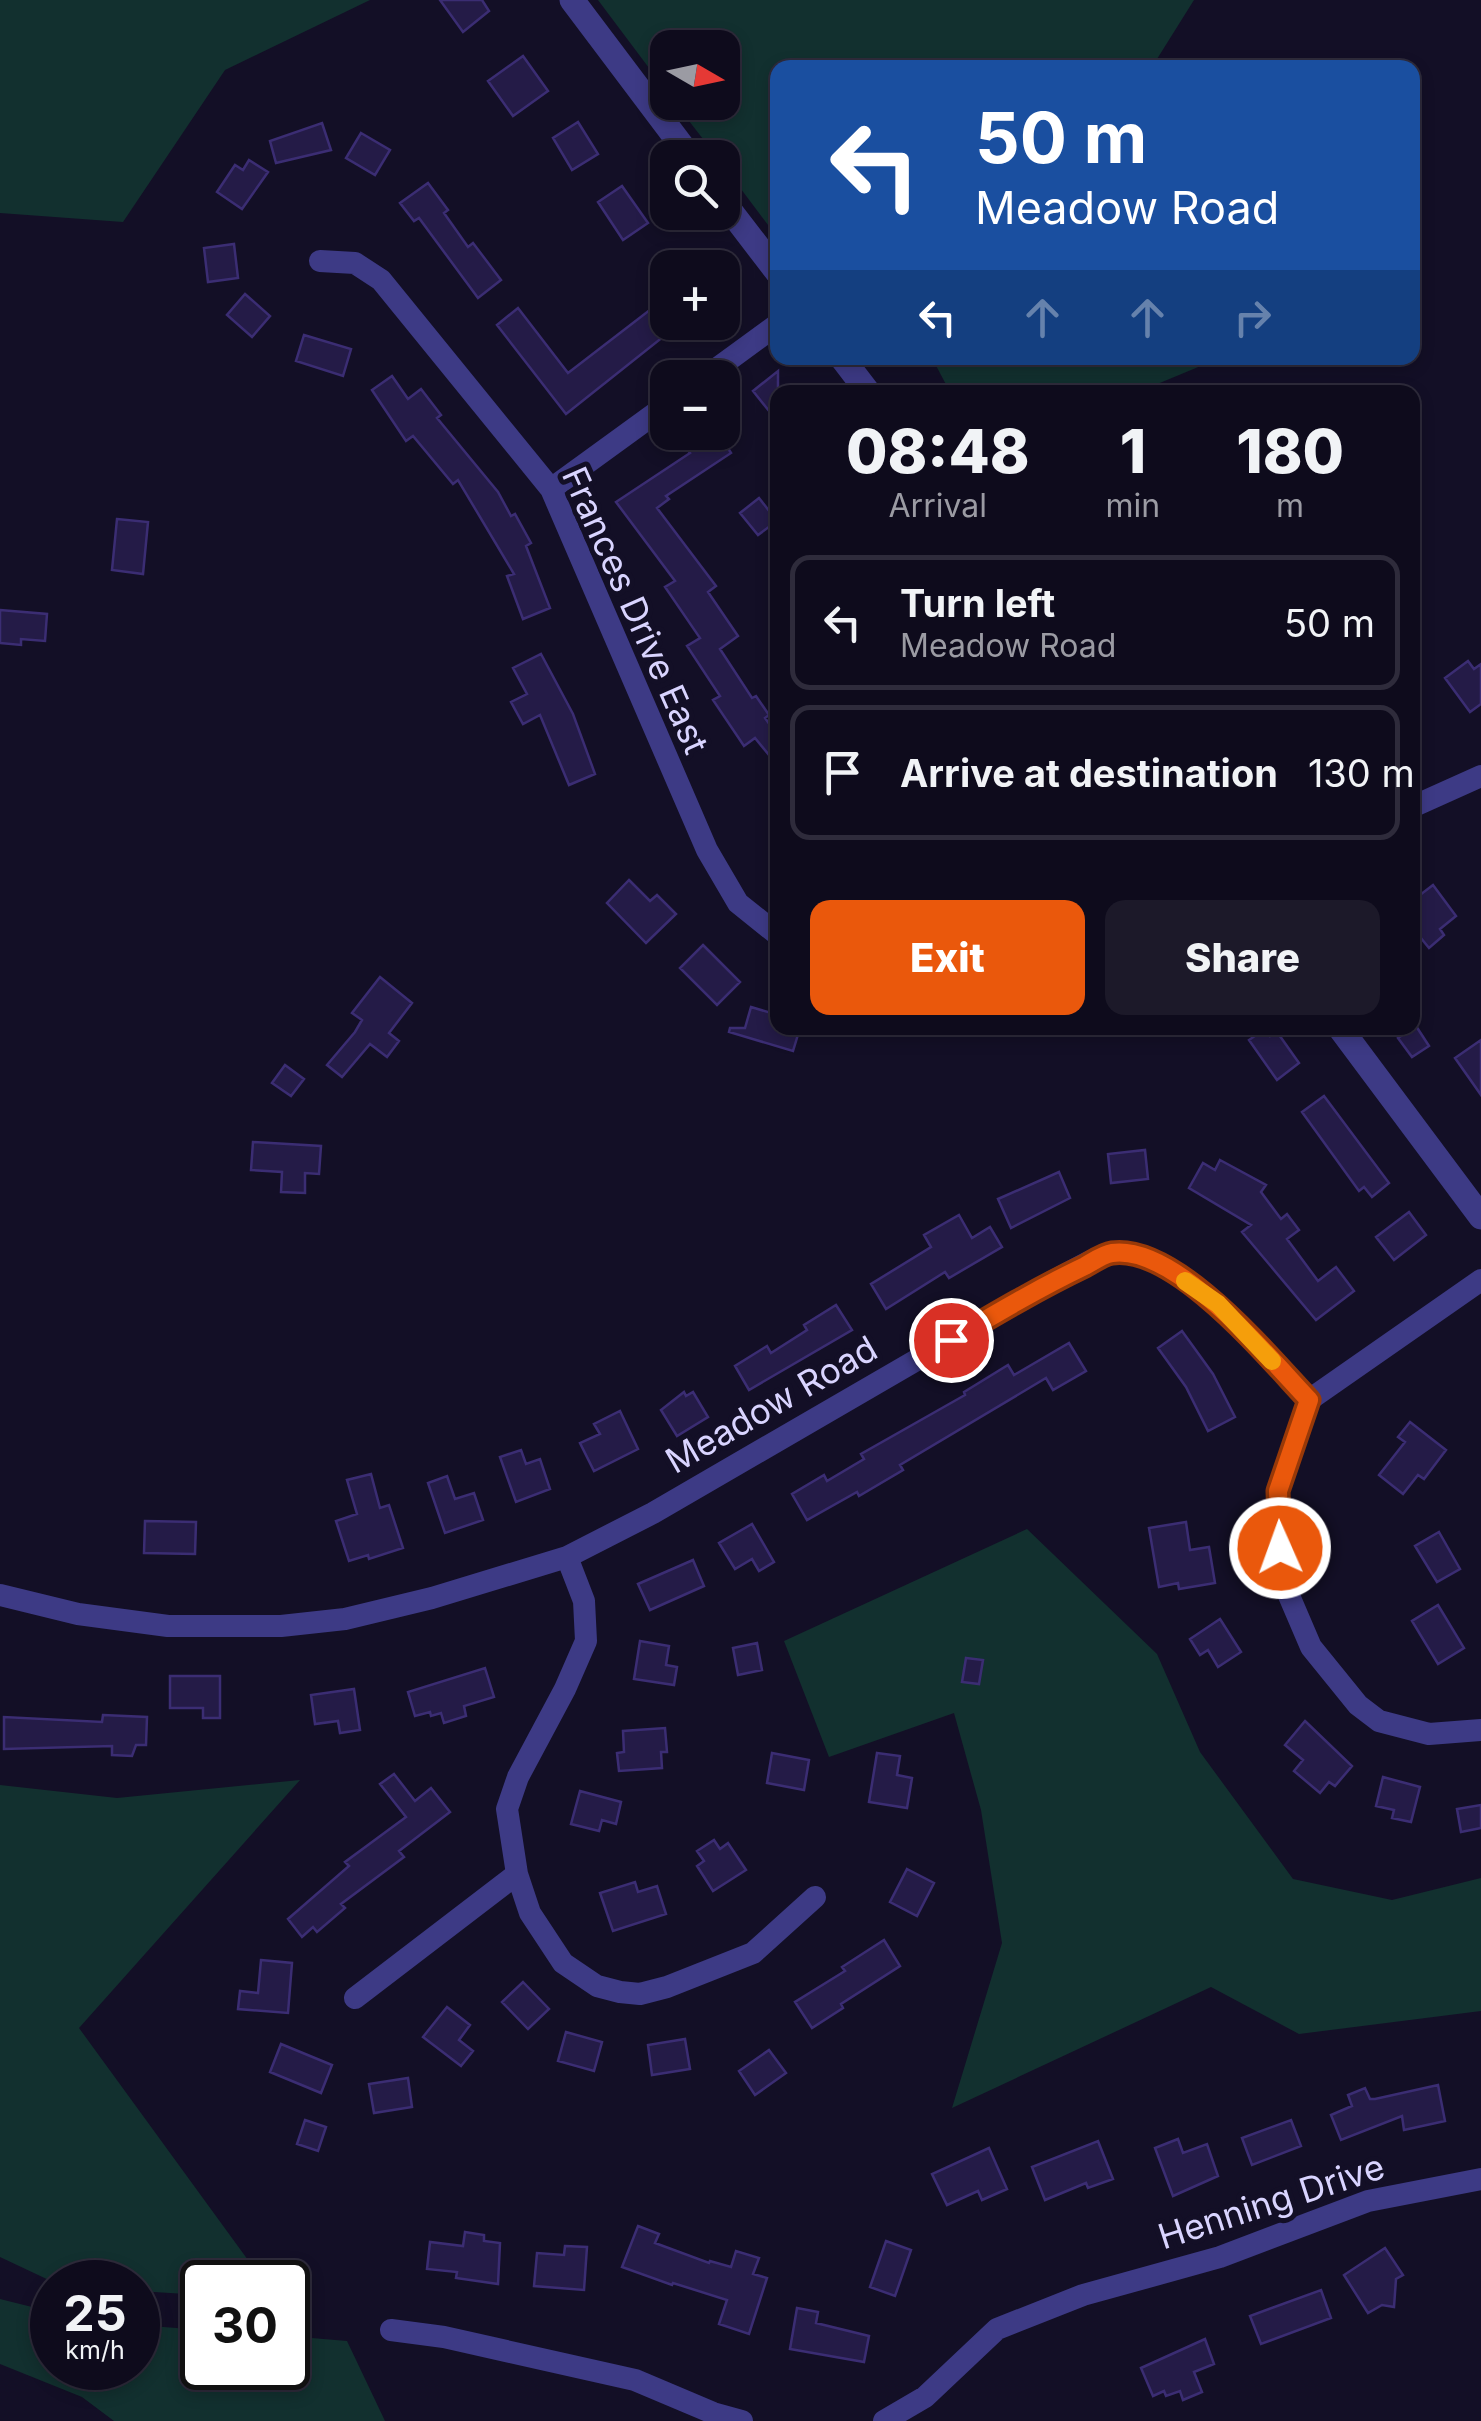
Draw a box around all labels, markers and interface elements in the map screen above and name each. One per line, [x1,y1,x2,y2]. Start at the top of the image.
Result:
north arrow [650,30,740,120]
map controls [650,30,740,450]
text: 50 m [975,95,1147,180]
icon: left [810,100,940,230]
button: search [650,140,740,230]
text: Meadow Road [975,180,1279,235]
button: + [650,250,740,340]
icon: left [910,290,965,345]
icon: ahead [1015,290,1070,345]
icon: ahead [1120,290,1175,345]
icon: right [1225,290,1280,345]
button: − [650,360,740,450]
text: 08:48 [846,415,1030,487]
text: 1 [1120,415,1146,487]
text: 180 [1236,415,1344,487]
street label: Frances Drive East [554,460,718,760]
text: Arrival [889,486,987,525]
text: min [1106,486,1160,525]
text: m [1276,486,1304,525]
text: Turn left [900,580,1055,626]
icon: left [815,595,870,650]
text: 50 m [1284,600,1375,646]
text: Meadow Road [900,626,1116,665]
icon: arrive [815,745,870,800]
text: Arrive at destination [900,750,1278,796]
text: 130 m [1308,750,1415,796]
button: Exit [810,900,1085,1015]
button: Share [1105,900,1380,1015]
pin [909,1298,994,1383]
icon: arrive [924,1313,979,1368]
street label: Meadow Road [658,1327,884,1481]
position arrow [1228,1496,1332,1600]
street label: Henning Drive [1153,2145,1389,2257]
speed limit sign: 30 [180,2260,310,2390]
text: 25 [63,2283,127,2343]
text: km/h [65,2335,125,2365]

